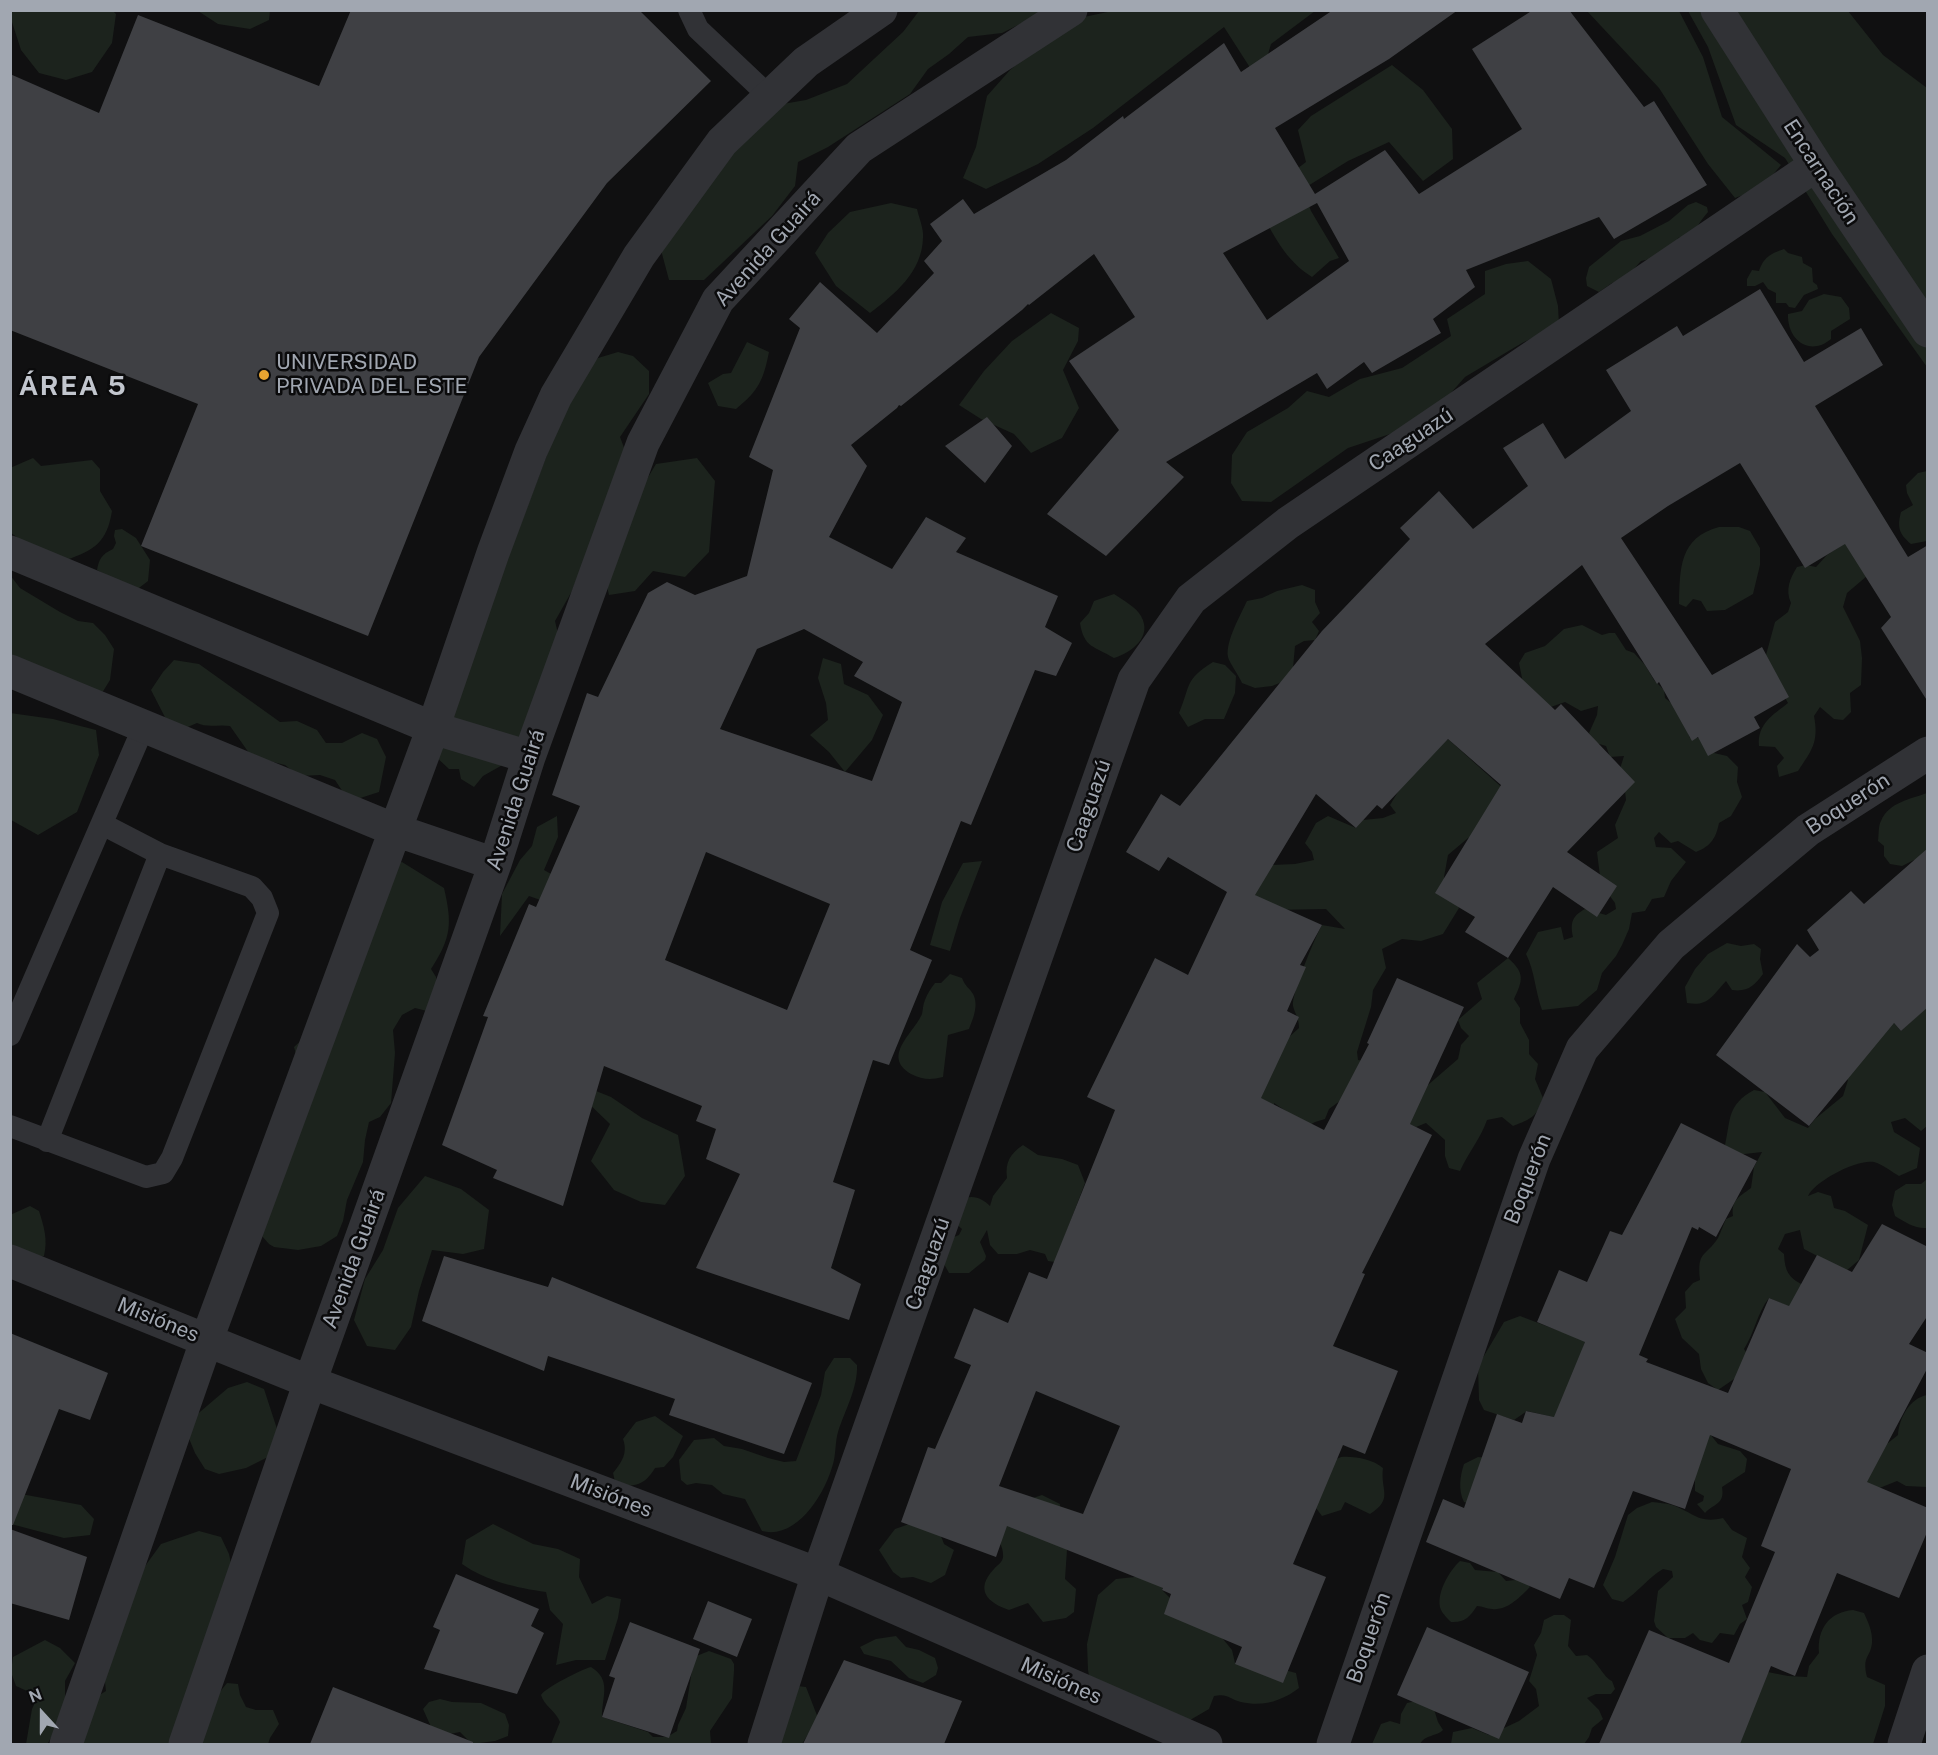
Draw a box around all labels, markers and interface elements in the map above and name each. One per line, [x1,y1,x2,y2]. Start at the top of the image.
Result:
street label: Encarnación [1778,115,1864,229]
street label: Avenida Guairá [710,186,826,312]
place label: UNIVERSIDAD PRIVADA DEL ESTE [276,350,467,400]
marker: UNIVERSIDAD PRIVADA DEL ESTE [257,368,271,382]
district label: ÁREA 5 [19,371,127,403]
street label: Caaguazú [1364,403,1458,477]
street label: Avenida Guairá [481,726,551,874]
street label: Caaguazú [1061,756,1117,856]
street label: Boquerón [1801,768,1895,840]
street label: Boquerón [1499,1130,1557,1228]
street label: Avenida Guairá [317,1186,391,1332]
street label: Caaguazú [900,1214,956,1314]
street label: Misiónes [113,1292,203,1348]
street label: Misiónes [566,1469,656,1523]
street label: Boquerón [1342,1589,1396,1687]
street label: Misiónes [1017,1652,1105,1710]
north arrow [12,1683,72,1743]
text: N [26,1685,45,1707]

